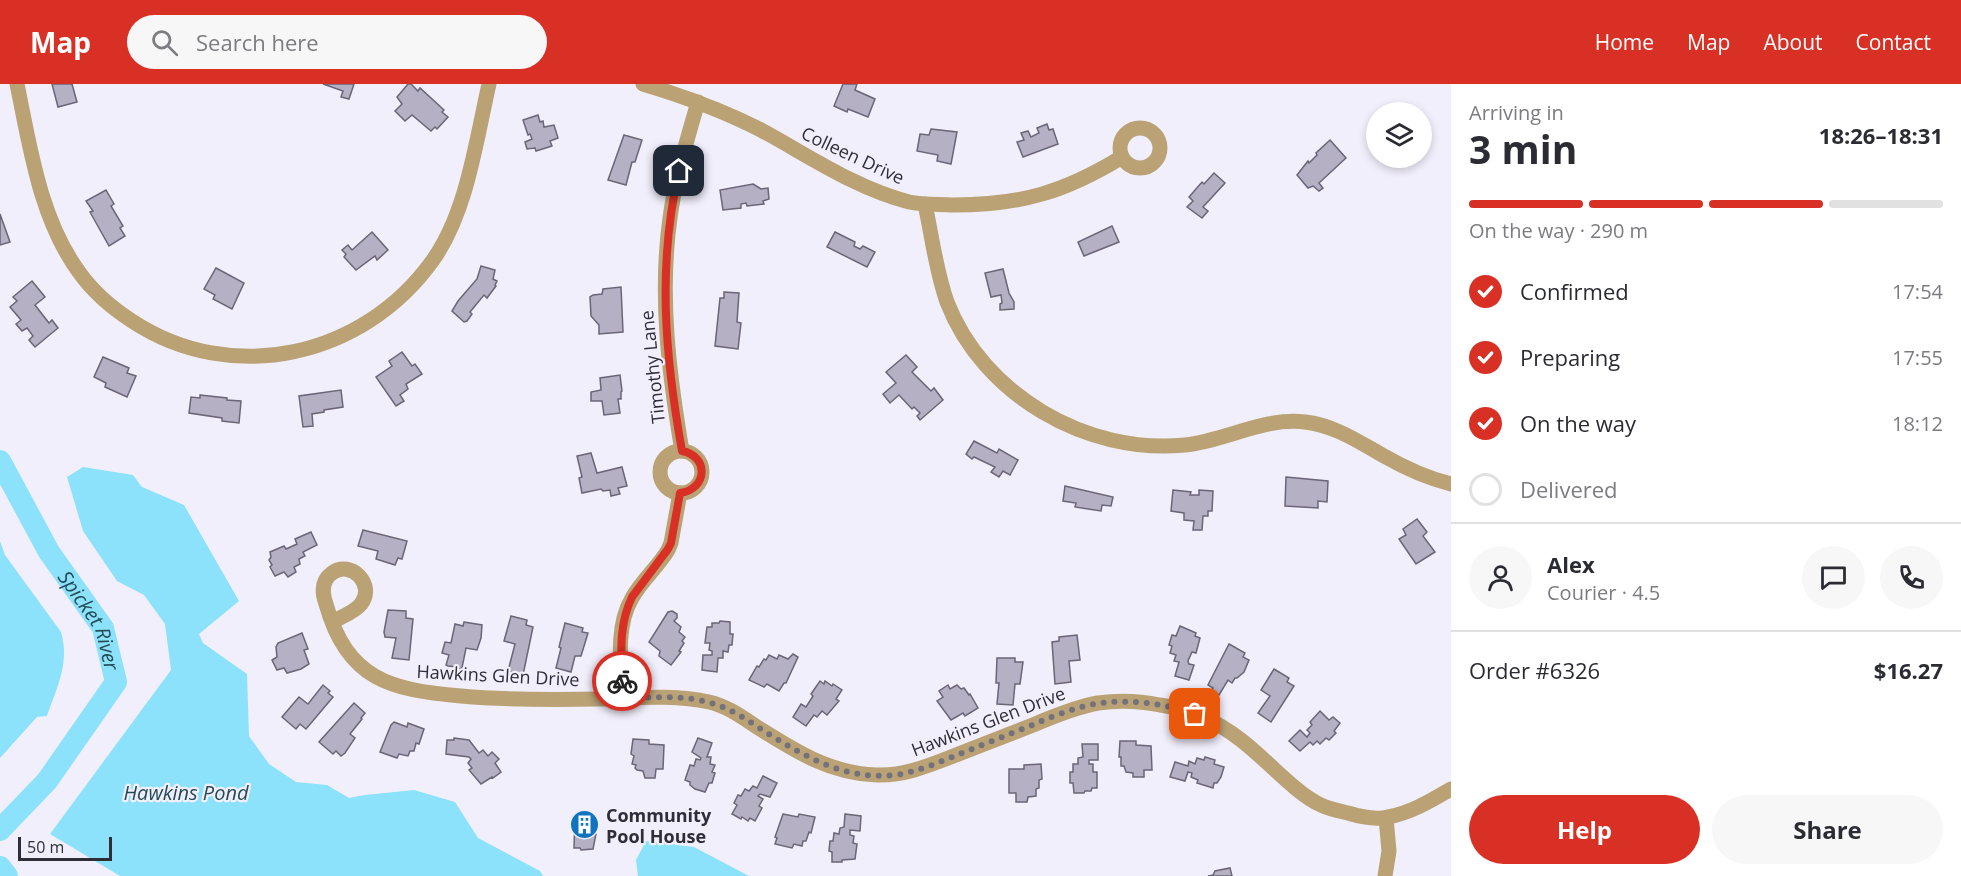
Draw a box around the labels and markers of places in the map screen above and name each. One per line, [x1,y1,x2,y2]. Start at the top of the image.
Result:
pin [653,145,704,196]
pin [1169,688,1220,739]
place label: Community Pool House [606,803,712,848]
building icon: Community Pool House [569,809,601,841]

